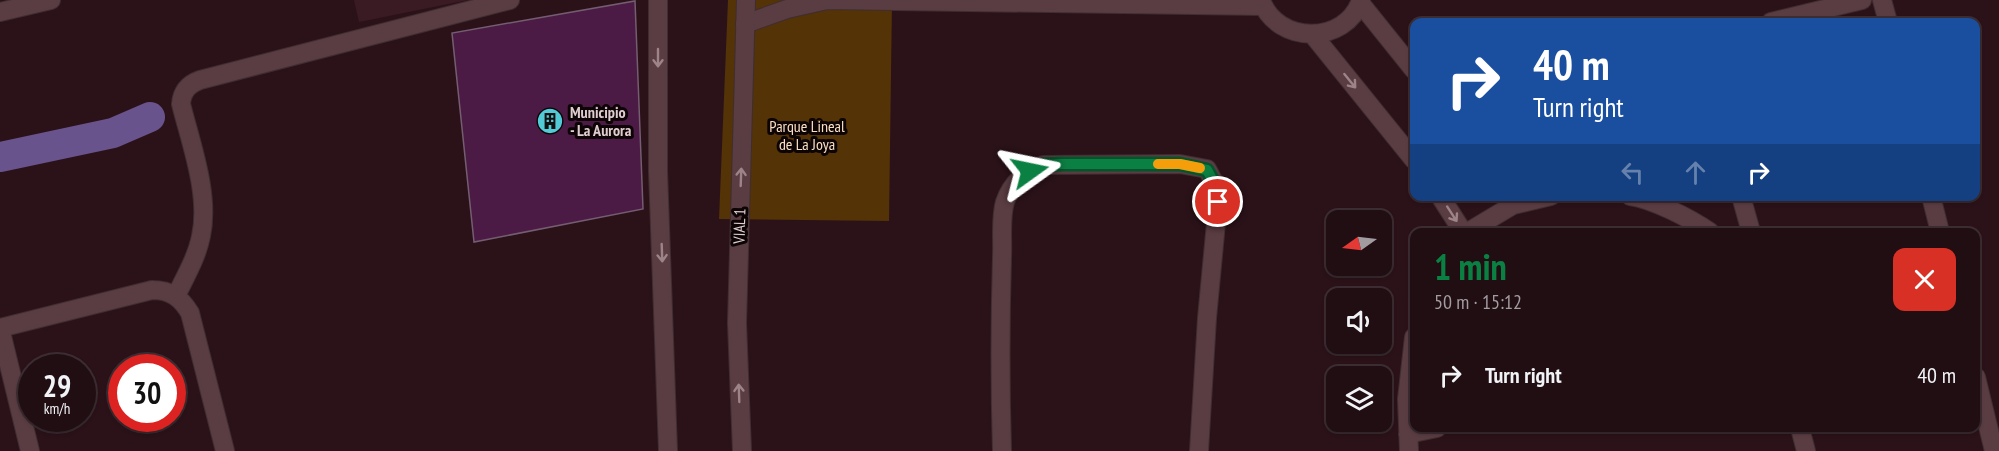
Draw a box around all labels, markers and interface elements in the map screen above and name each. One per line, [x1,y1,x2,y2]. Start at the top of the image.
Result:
text: 40 m [1533,37,1610,92]
icon: right [1434,42,1512,120]
one-way arrow [652,48,664,68]
one-way arrow [1343,72,1356,88]
text: Turn right [1533,90,1624,124]
place label: Municipio - La Aurora [570,102,632,140]
building icon: Municipio - La Aurora [535,106,565,136]
park label: Parque Lineal de La Joya [769,116,845,154]
position arrow [998,139,1062,203]
icon: left [1616,156,1649,189]
icon: ahead [1679,156,1712,189]
icon: right [1742,156,1775,189]
one-way arrow [735,167,747,187]
pin [1192,176,1243,227]
icon: arrive [1201,185,1234,218]
one-way arrow [1446,206,1458,222]
street label: VIAL 1 [728,208,750,245]
north arrow [1326,210,1392,276]
map controls [1326,210,1392,432]
one-way arrow [656,243,667,263]
text: 1 min [1434,243,1507,290]
button: close [1893,248,1956,311]
button: sound [1326,288,1392,354]
text: 50 m · 15:12 [1434,289,1522,315]
speed limit sign: 30 [108,354,186,432]
icon: right [1434,359,1467,392]
text: Turn right [1485,361,1562,389]
text: 40 m [1917,361,1956,389]
text: 29 [43,366,71,405]
button: layers [1326,366,1392,432]
one-way arrow [734,383,745,403]
text: km/h [44,399,70,418]

